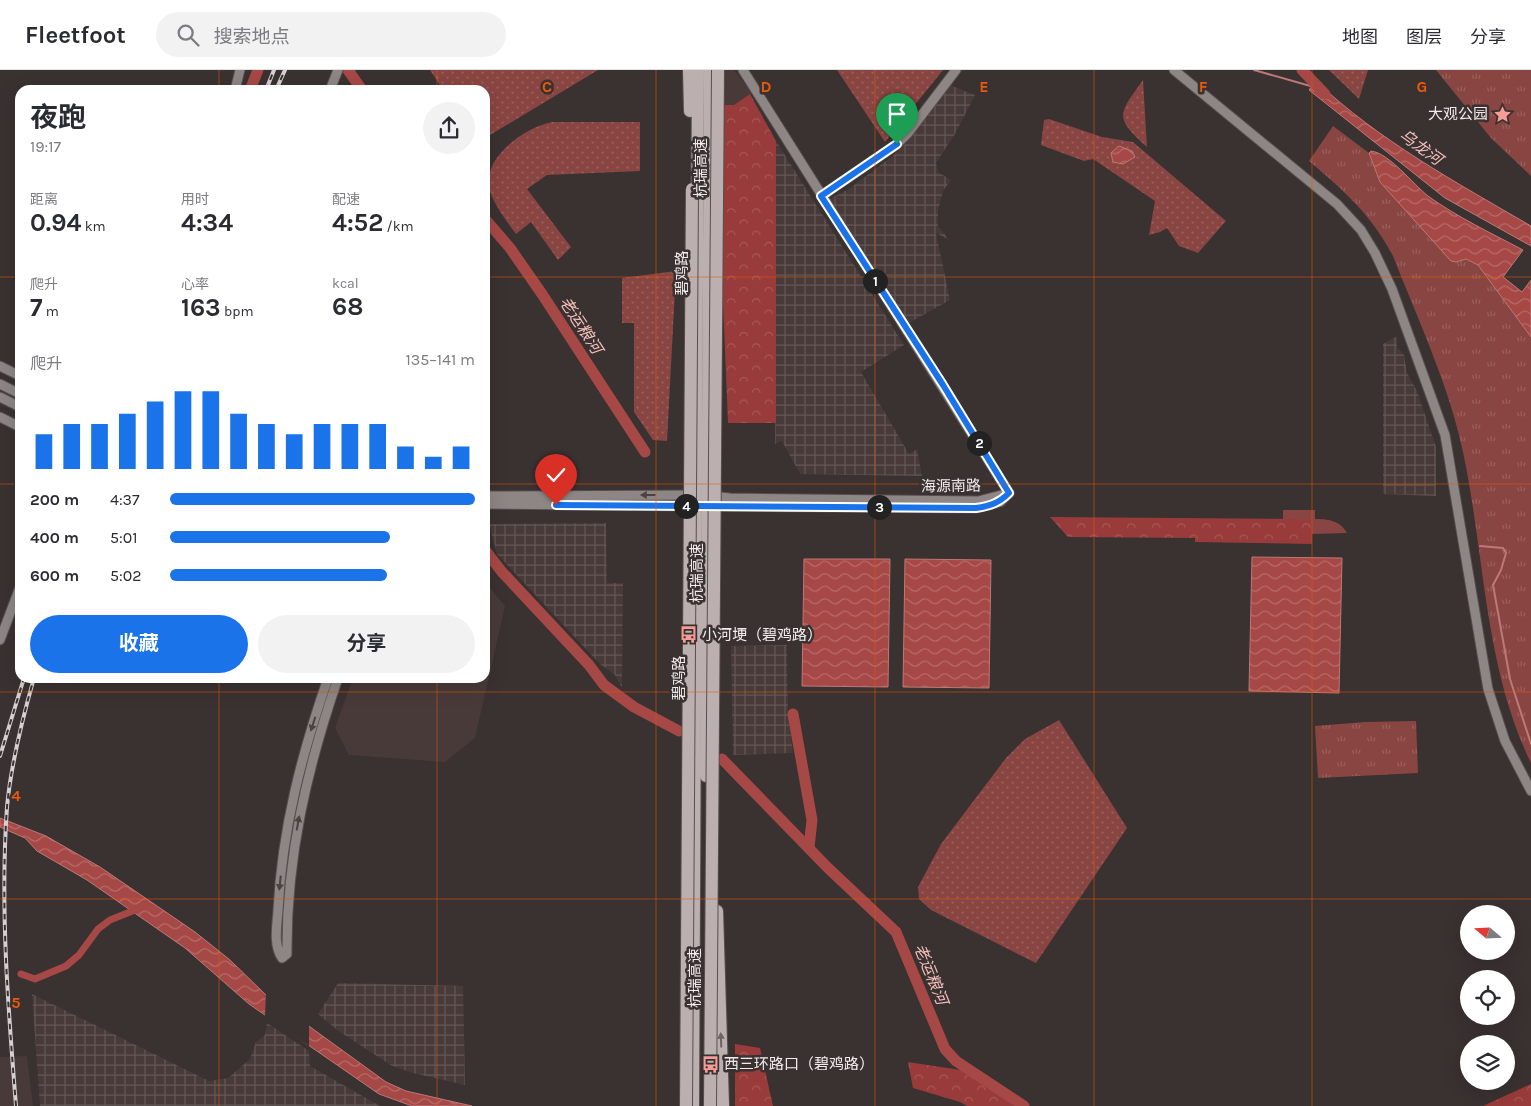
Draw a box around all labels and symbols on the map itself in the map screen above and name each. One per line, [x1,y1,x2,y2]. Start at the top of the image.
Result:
text: C [542,77,552,96]
text: D [761,77,772,96]
text: E [979,77,989,96]
text: F [1199,77,1208,96]
text: G [1417,77,1427,96]
pin [876,93,918,144]
place icon: 大观公园 [1492,104,1512,124]
place label: 大观公园 [1428,105,1488,123]
water label: 乌龙河 [1396,125,1448,171]
street label: 杭瑞高速 [692,138,710,198]
street label: 碧鸡路 [673,250,691,296]
pin: 1 [862,268,888,294]
water label: 老运粮河 [556,293,608,360]
pin: 2 [966,430,992,456]
pin [535,454,577,505]
street label: 海源南路 [921,476,981,496]
one-way arrow [640,491,656,499]
pin: 4 [674,494,698,518]
pin: 3 [866,494,892,520]
street label: 杭瑞高速 [688,543,706,603]
bus stop icon: 小河埂（碧鸡路） [678,625,698,645]
place label: 小河埂（碧鸡路） [702,626,822,644]
street label: 碧鸡路 [670,655,688,701]
one-way arrow [308,716,316,731]
text: 4 [11,786,21,805]
one-way arrow [294,815,302,831]
one-way arrow [276,875,284,891]
north arrow [1460,905,1515,960]
water label: 老运粮河 [910,941,953,1010]
street label: 杭瑞高速 [686,948,704,1008]
text: 5 [11,993,21,1012]
one-way arrow [717,1032,725,1048]
bus stop icon: 西三环路口（碧鸡路） [700,1054,720,1074]
place label: 西三环路口（碧鸡路） [724,1055,874,1073]

